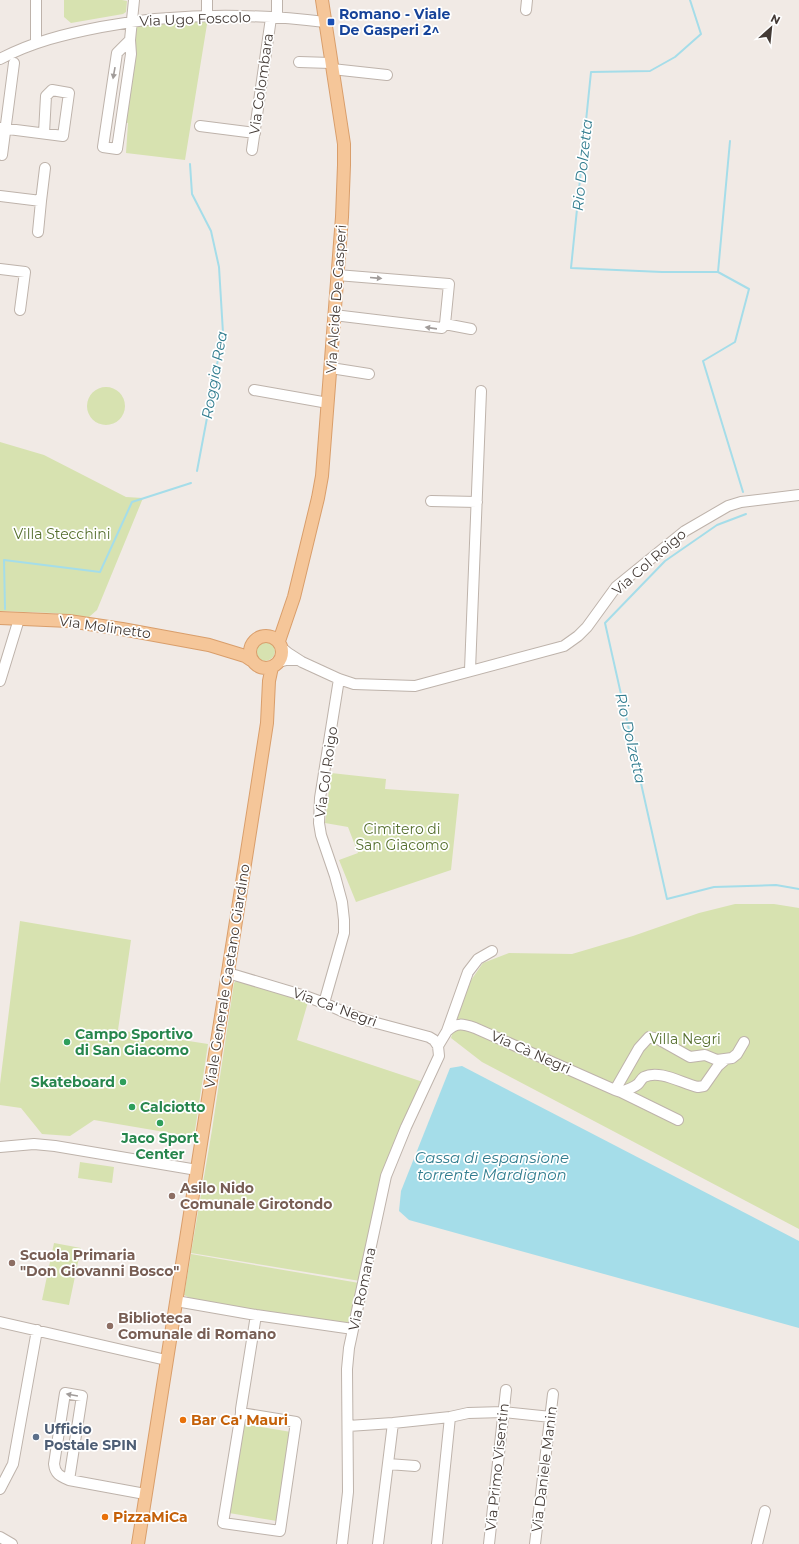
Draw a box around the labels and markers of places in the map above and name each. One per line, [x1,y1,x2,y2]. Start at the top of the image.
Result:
place label: Romano - Viale De Gasperi 2^ [339,5,450,39]
marker: Romano - Viale De Gasperi 2^ [326,17,336,27]
place label: Campo Sportivo di San Giacomo [75,1025,193,1059]
marker: Campo Sportivo di San Giacomo [62,1037,72,1047]
place label: Skateboard [31,1073,115,1091]
marker: Skateboard [118,1077,128,1087]
place label: Calciotto [140,1098,206,1116]
marker: Calciotto [127,1102,137,1112]
marker: Jaco Sport Center [155,1118,165,1128]
place label: Jaco Sport Center [120,1129,199,1163]
place label: Asilo Nido Comunale Girotondo [179,1179,332,1213]
marker: Asilo Nido Comunale Girotondo [167,1191,177,1201]
place label: Scuola Primaria "Don Giovanni Bosco" [20,1246,179,1280]
marker: Scuola Primaria "Don Giovanni Bosco" [7,1258,17,1268]
place label: Biblioteca Comunale di Romano [118,1309,276,1343]
marker: Biblioteca Comunale di Romano [105,1321,115,1331]
place label: Bar Ca' Mauri [191,1411,288,1429]
marker: Bar Ca' Mauri [178,1415,188,1425]
place label: Ufficio Postale SPIN [44,1420,137,1454]
marker: Ufficio Postale SPIN [31,1432,41,1442]
place label: PizzaMiCa [113,1508,188,1526]
marker: PizzaMiCa [100,1512,110,1522]

